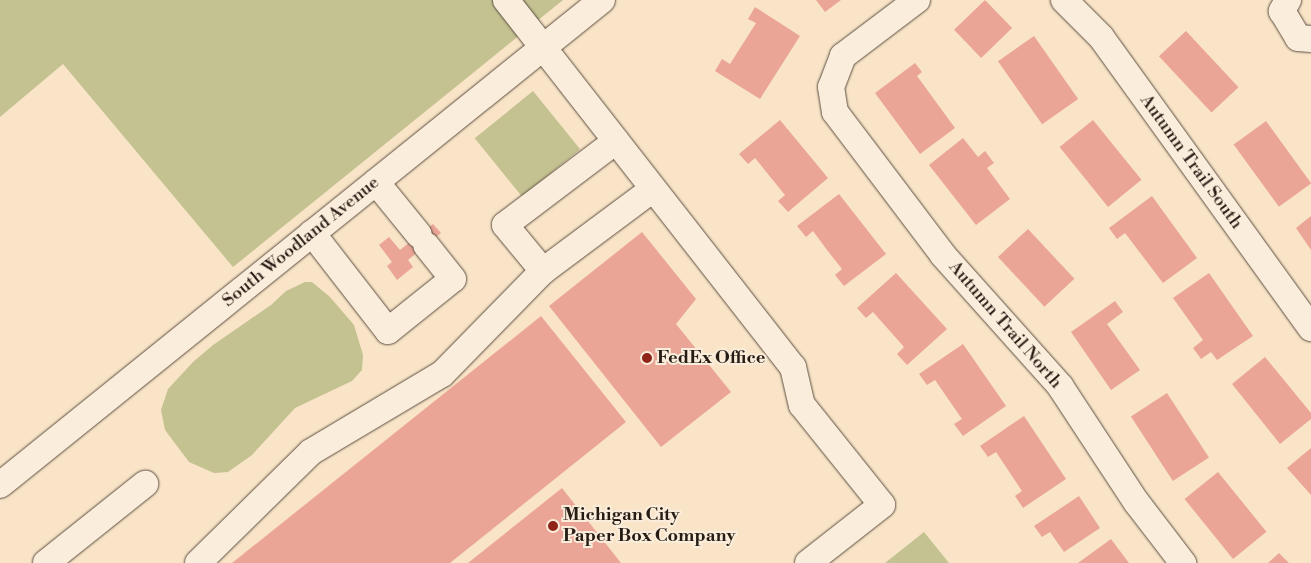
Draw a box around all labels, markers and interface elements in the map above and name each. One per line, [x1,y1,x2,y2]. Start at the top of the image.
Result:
street label: Autumn Trail South [1135,91,1247,233]
street label: South Woodland Avenue [218,172,384,312]
street label: Autumn Trail North [944,257,1066,393]
place label: FedEx Office [657,347,765,369]
marker: FedEx Office [641,352,653,364]
place label: Michigan City Paper Box Company [563,505,736,548]
marker: Michigan City Paper Box Company [547,520,559,532]

